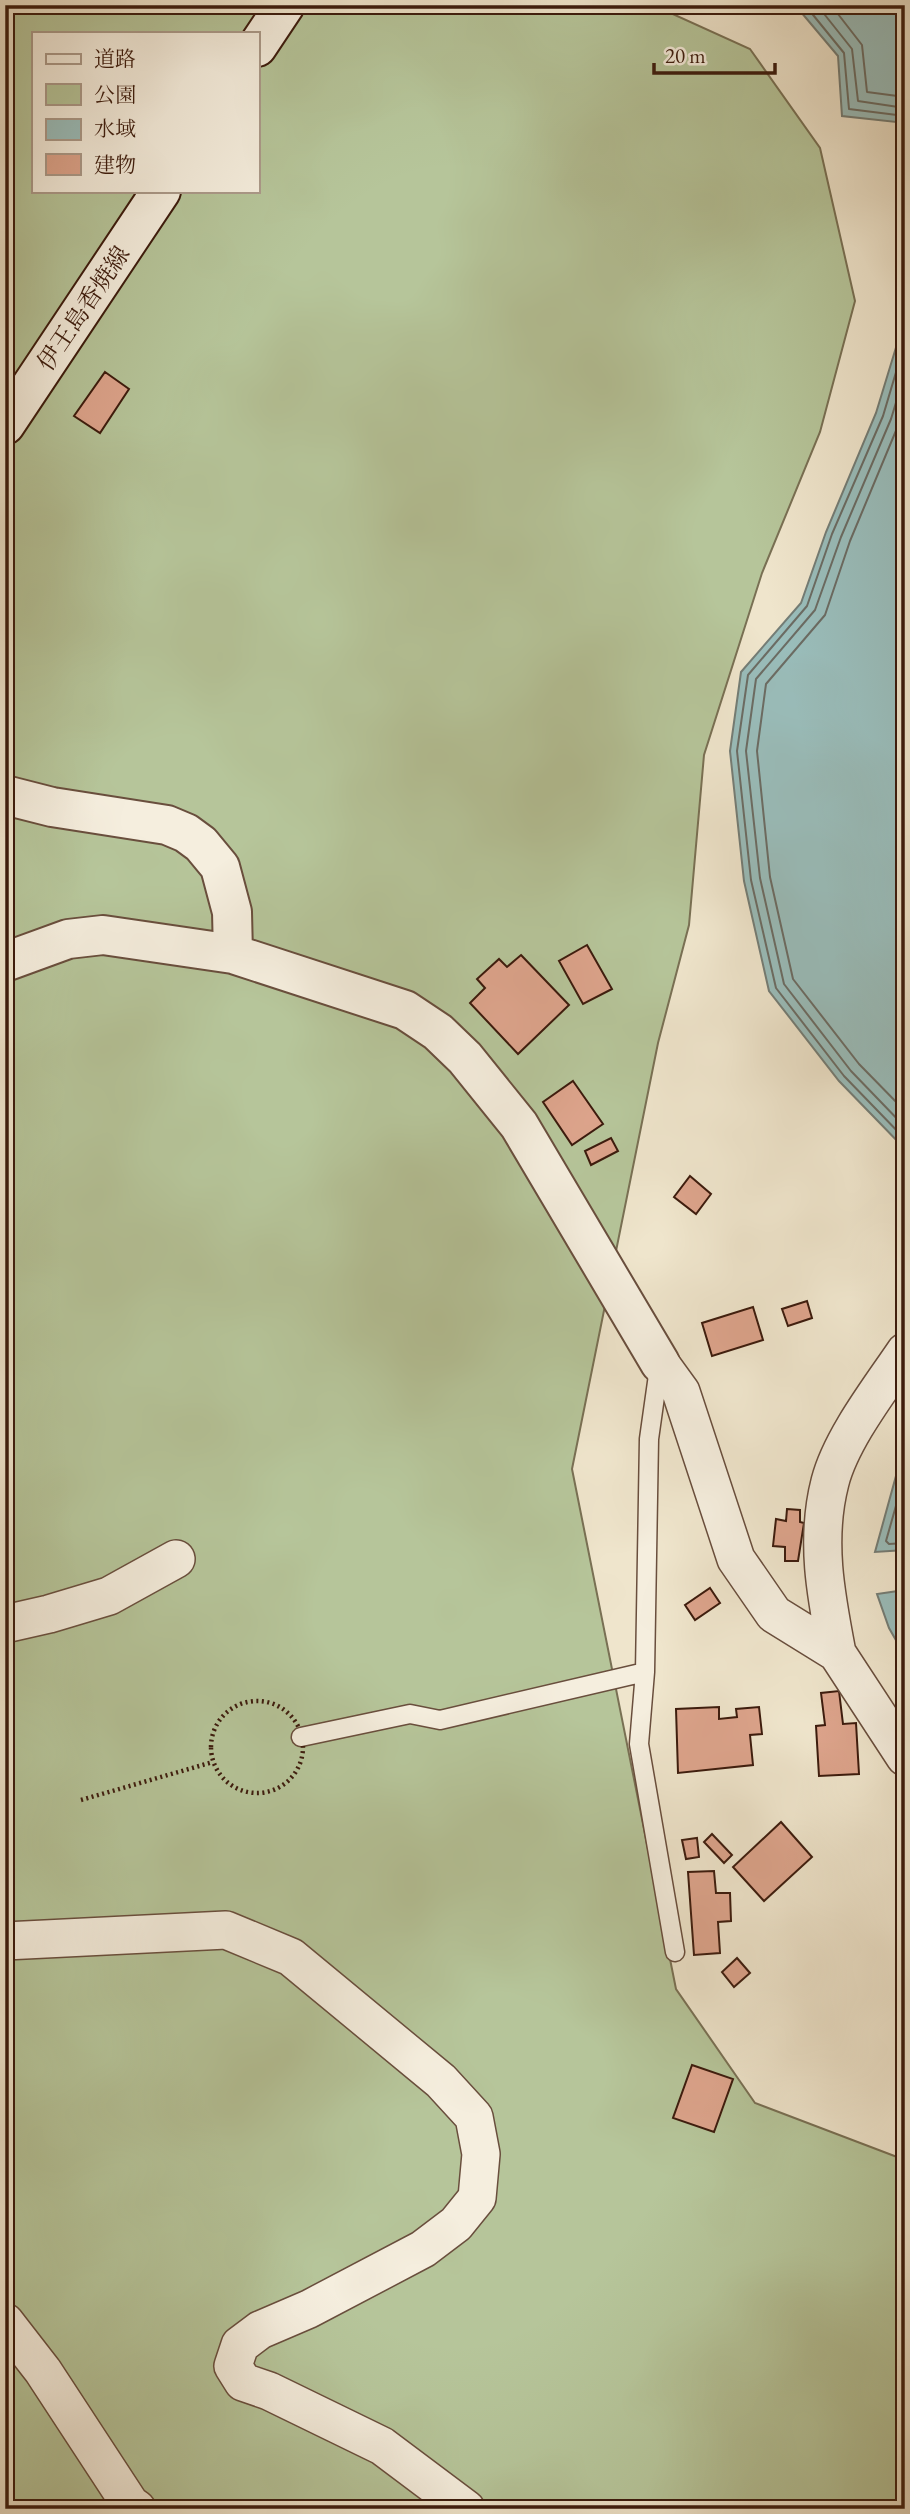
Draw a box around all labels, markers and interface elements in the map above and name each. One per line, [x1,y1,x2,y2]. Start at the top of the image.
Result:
legend [32,32,259,192]
scale bar [654,32,775,76]
text: 20 m [665,42,706,69]
text: 道路 [94,45,136,72]
text: 公園 [94,81,136,108]
text: 水域 [94,115,136,142]
text: 建物 [94,151,136,178]
street label: 伊王島香焼線 [30,240,136,376]

